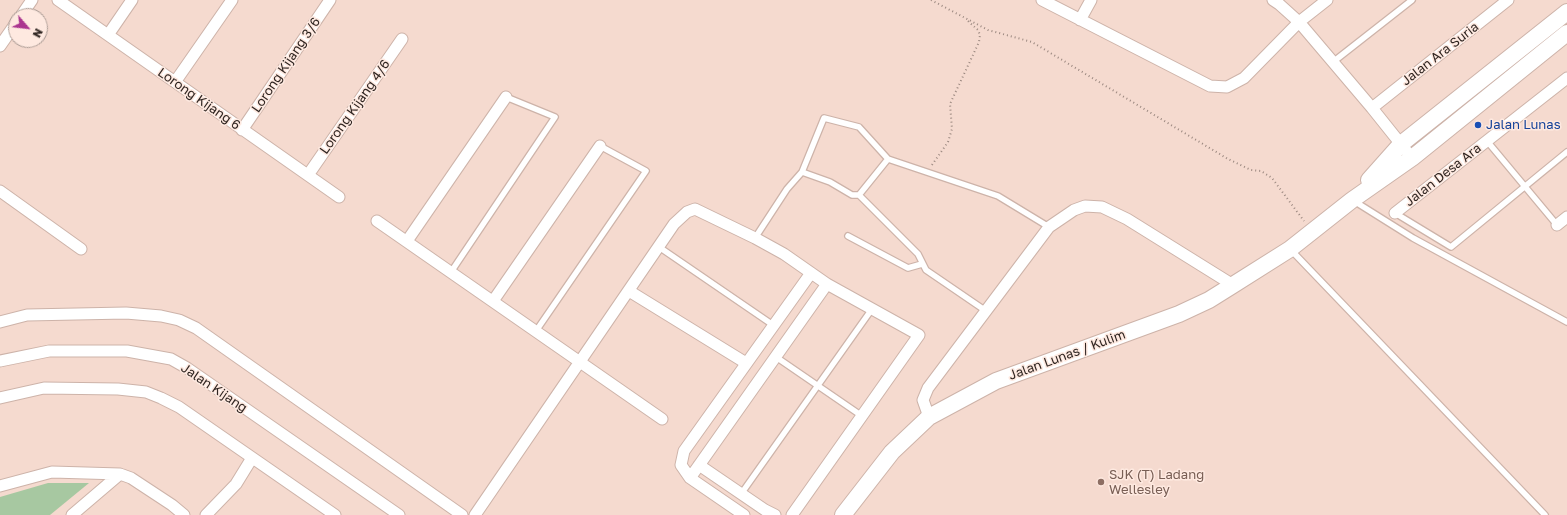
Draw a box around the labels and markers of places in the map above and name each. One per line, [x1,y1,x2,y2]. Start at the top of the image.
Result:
place label: Jalan Lunas [1486,117,1561,133]
marker: Jalan Lunas [1473,120,1483,130]
place label: SJK (T) Ladang Wellesley [1109,467,1204,498]
marker: SJK (T) Ladang Wellesley [1096,477,1106,487]

